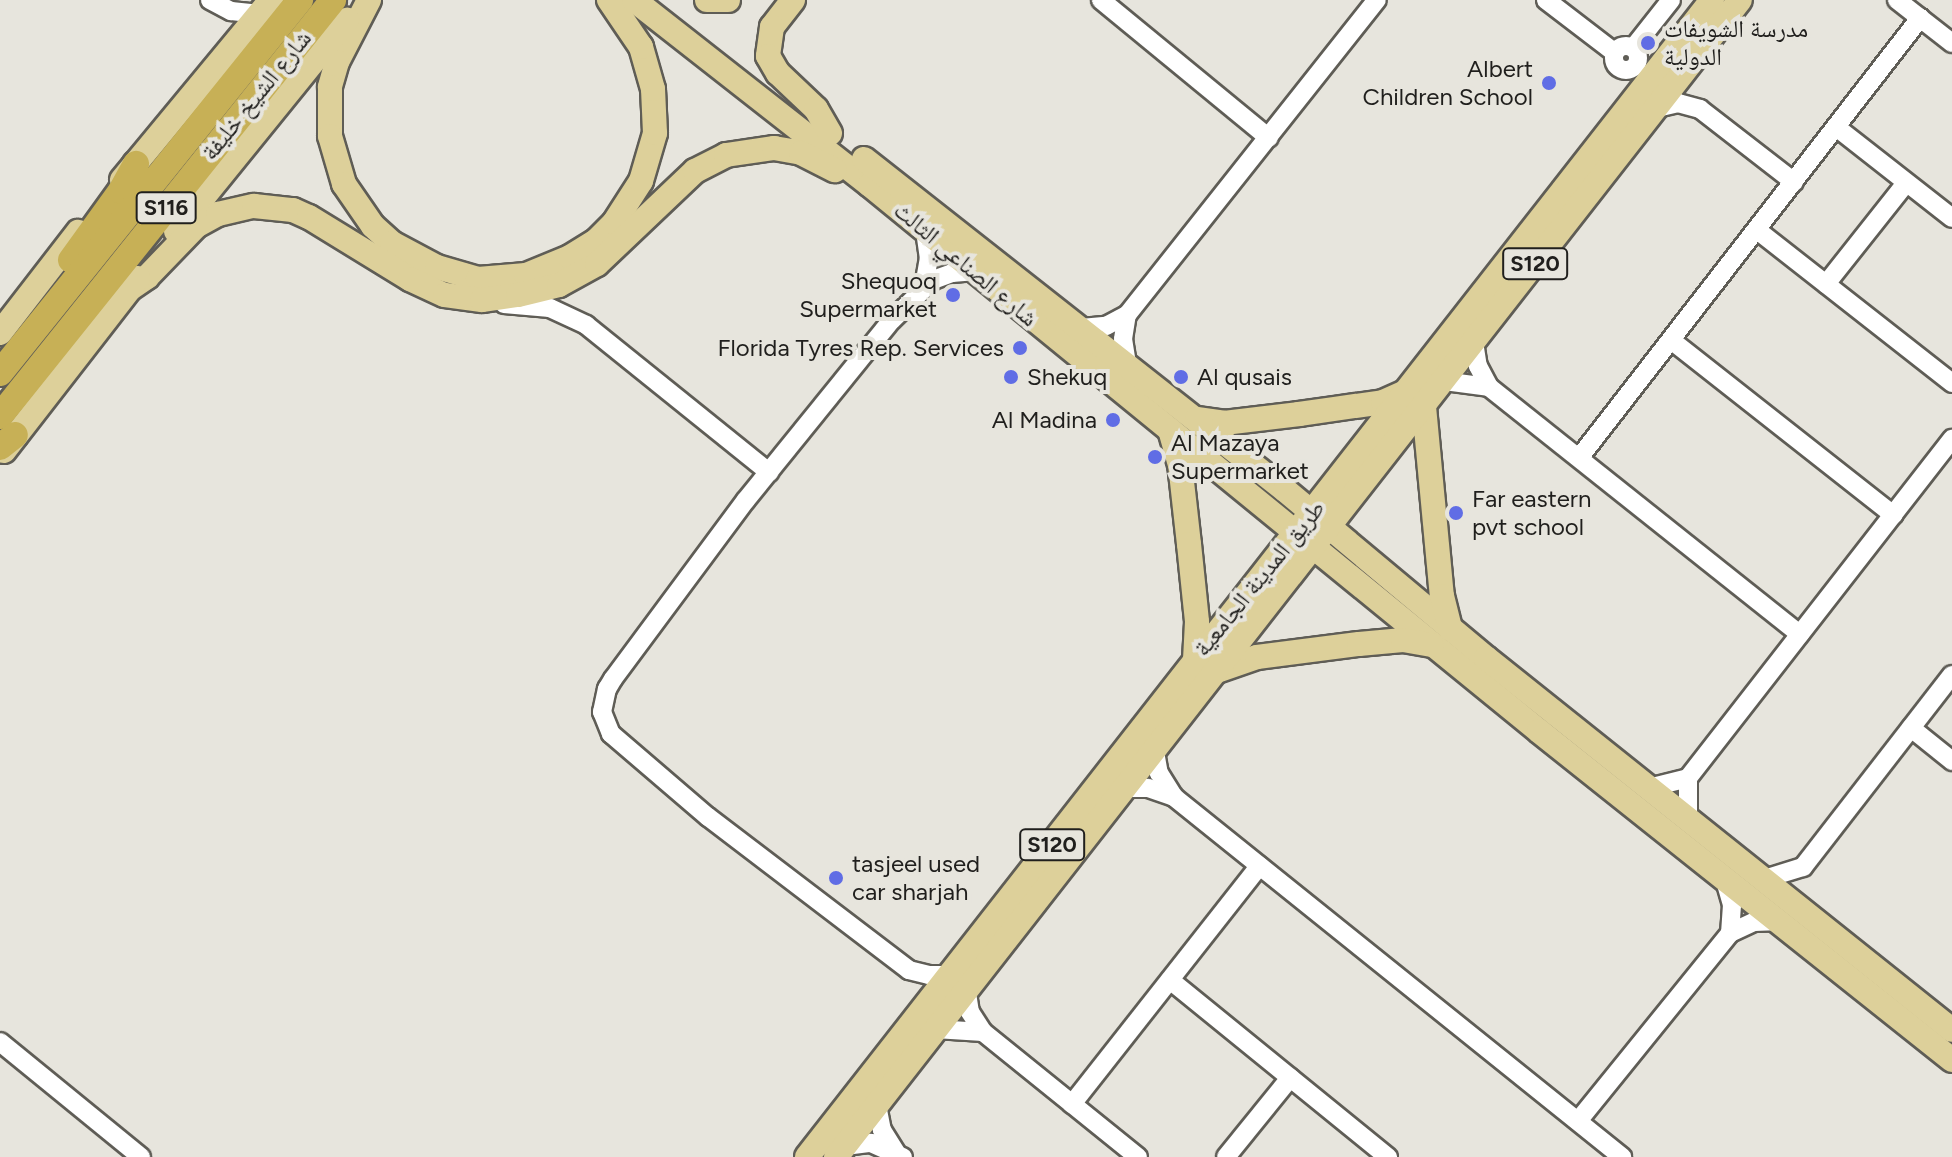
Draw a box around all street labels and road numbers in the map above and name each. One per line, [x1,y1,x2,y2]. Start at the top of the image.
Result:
street label: شارع الشيخ خليفة [195,24,317,166]
road number: S116 [134,190,198,226]
street label: شارع الصناعي الثالث [888,195,1044,333]
road number: S120 [1501,246,1569,282]
street label: طريق المدينة الجامعية [1187,494,1331,662]
road number: S120 [1018,827,1086,863]

